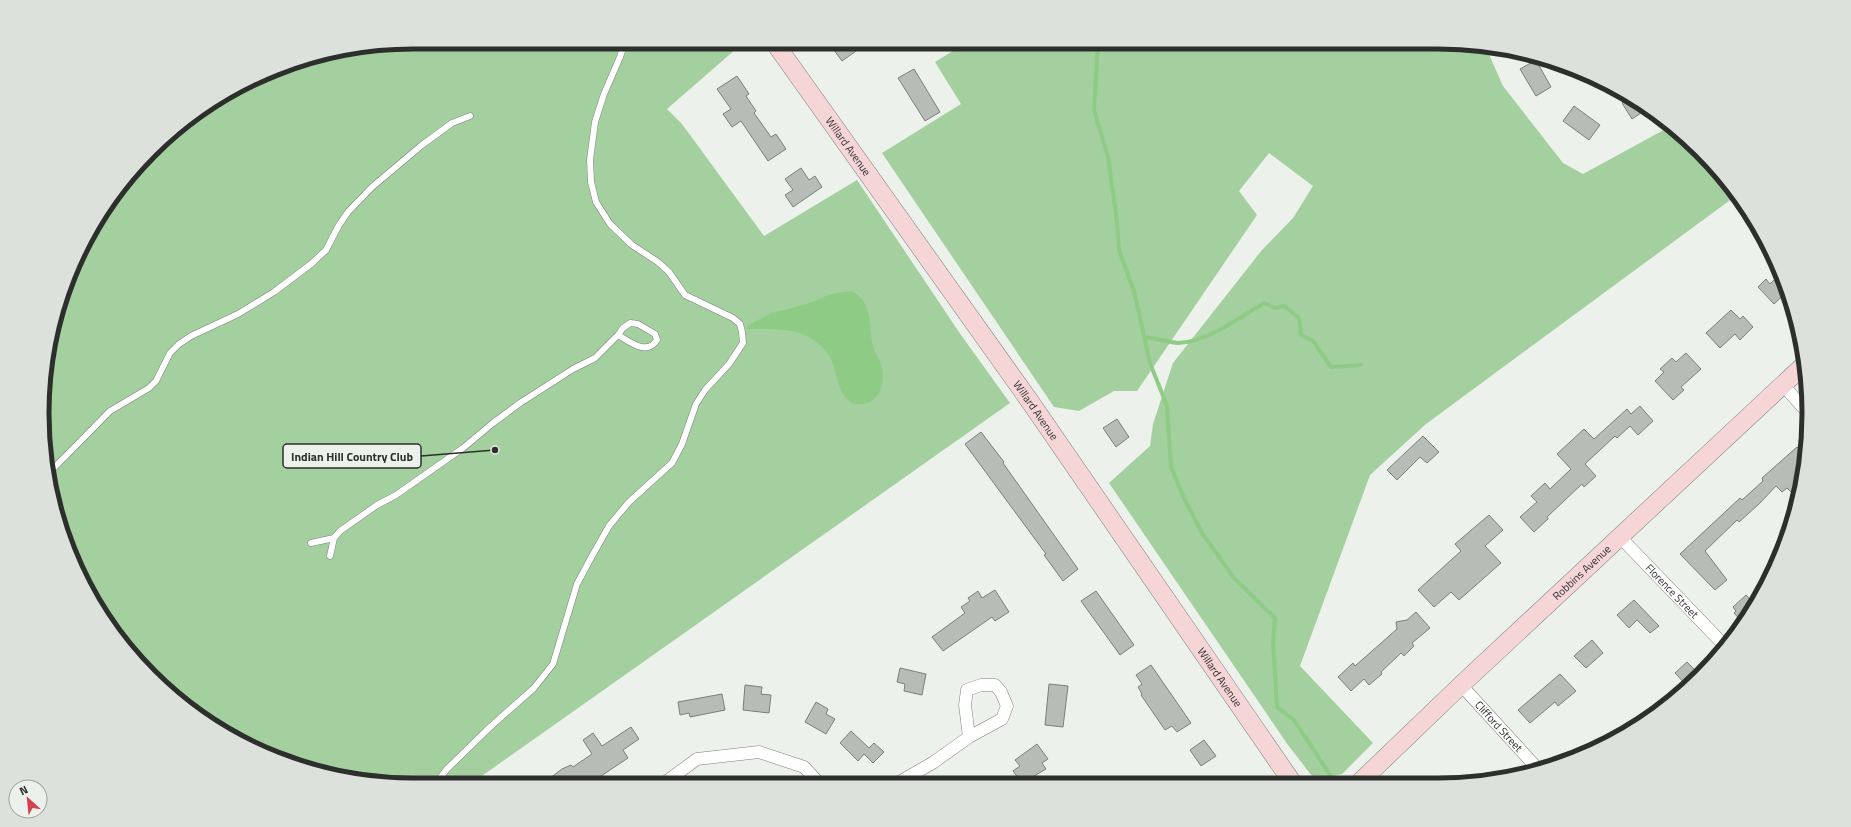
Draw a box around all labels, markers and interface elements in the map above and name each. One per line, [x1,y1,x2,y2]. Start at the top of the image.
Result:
street label: Willard Avenue [822,113,875,179]
street label: Willard Avenue [1010,377,1062,444]
callout: Indian Hill Country Club [283,444,421,468]
text: Indian Hill Country Club [291,447,413,466]
street label: Robbins Avenue [1549,541,1615,604]
street label: Florence Street [1642,560,1702,622]
street label: Willard Avenue [1194,644,1246,711]
street label: Clifford Street [1471,697,1527,756]
north arrow [8,779,48,819]
text: N [16,781,30,799]

